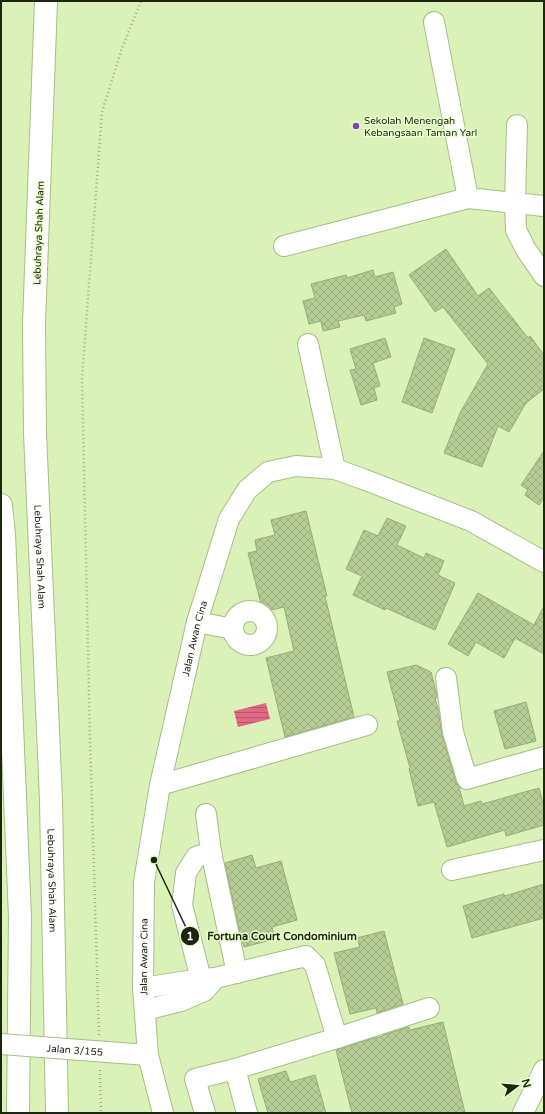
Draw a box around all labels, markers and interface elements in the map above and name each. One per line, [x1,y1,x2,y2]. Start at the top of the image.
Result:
place label: Sekolah Menengah Kebangsaan Taman Yarl [364,115,477,139]
marker: Sekolah Menengah Kebangsaan Taman Yarl [351,121,361,131]
street label: Lebuhraya Shah Alam [31,181,47,285]
street label: Lebuhraya Shah Alam [31,504,48,609]
street label: Jalan Awan Cina [180,599,210,678]
street label: Lebuhraya Shah Alam [45,828,59,933]
street label: Jalan Awan Cina [138,918,151,996]
callout: Fortuna Court Condominium [180,924,365,947]
text: 1 [186,929,194,943]
text: Fortuna Court Condominium [207,930,357,943]
street label: Jalan 3/155 [46,1042,103,1059]
north arrow [497,1066,537,1106]
text: N [519,1077,534,1089]

